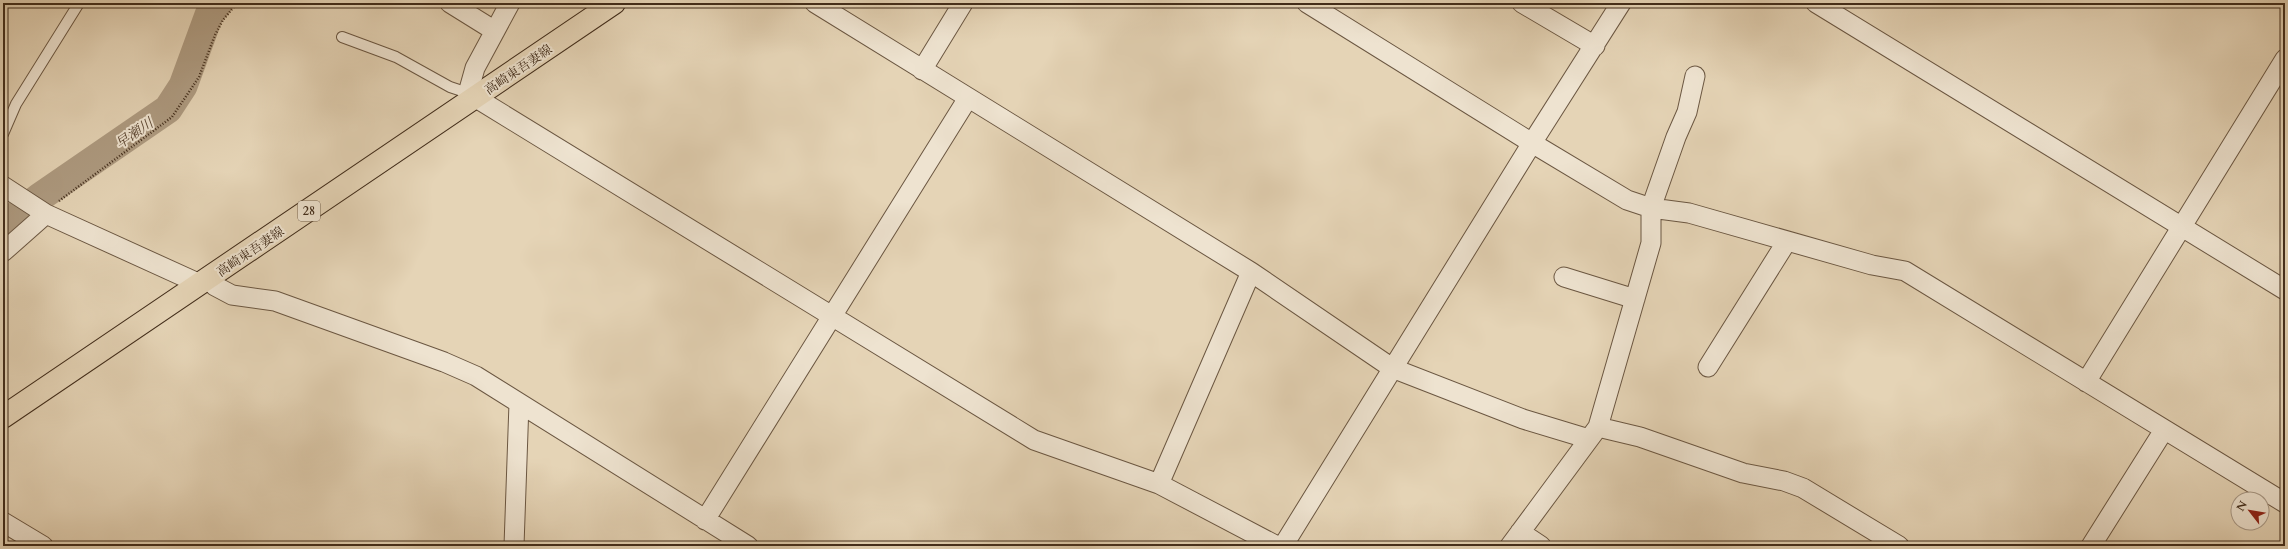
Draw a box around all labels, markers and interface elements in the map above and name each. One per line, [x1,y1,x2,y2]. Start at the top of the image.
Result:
street label: 高崎東吾妻線 [481,41,556,99]
water label: 早瀬川 [112,113,159,153]
road number: 28 [298,201,320,221]
street label: 高崎東吾妻線 [213,223,288,281]
north arrow [2230,491,2270,531]
text: N [2233,498,2251,514]

